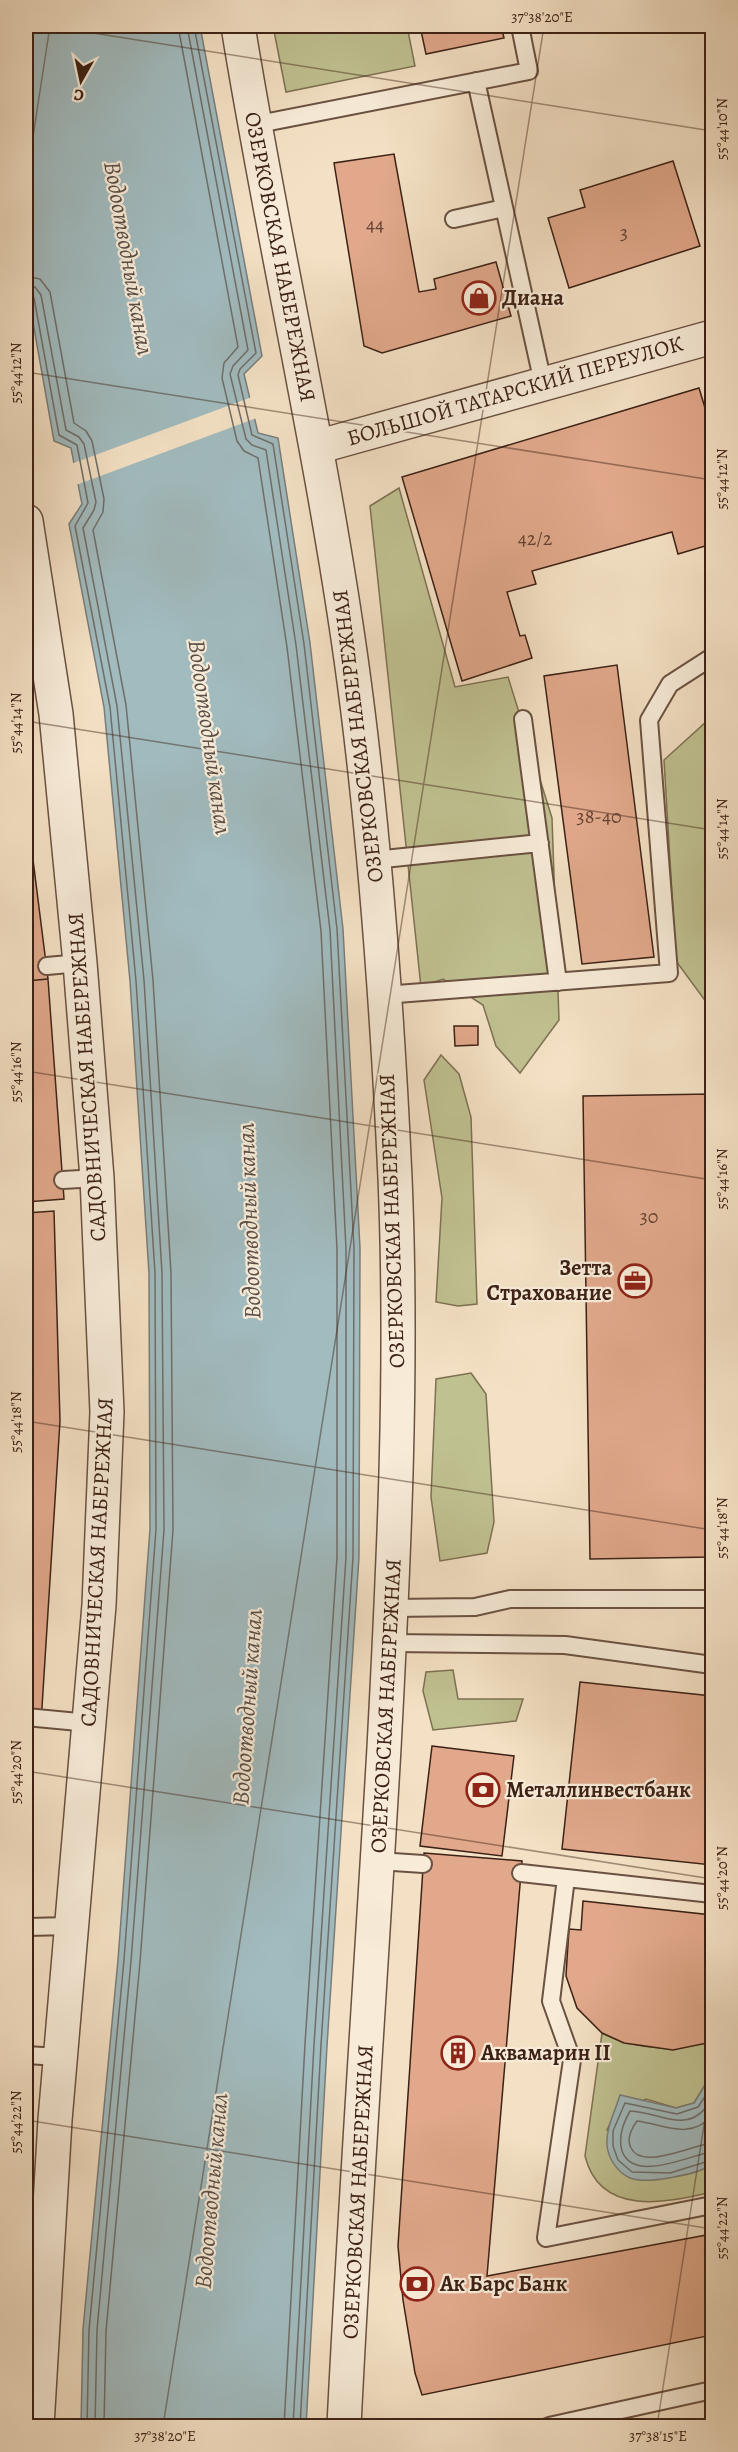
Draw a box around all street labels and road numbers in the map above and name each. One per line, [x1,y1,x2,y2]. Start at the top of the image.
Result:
street label: ОЗЕРКОВСКАЯ НАБЕРЕЖНАЯ [237,109,323,405]
street label: БОЛЬШОЙ ТАТАРСКИЙ ПЕРЕУЛОК [343,329,687,453]
street label: ОЗЕРКОВСКАЯ НАБЕРЕЖНАЯ [325,588,391,884]
street label: САДОВНИЧЕСКАЯ НАБЕРЕЖНАЯ [61,911,113,1243]
street label: ОЗЕРКОВСКАЯ НАБЕРЕЖНАЯ [372,1073,412,1369]
street label: САДОВНИЧЕСКАЯ НАБЕРЕЖНАЯ [73,1397,121,1727]
street label: ОЗЕРКОВСКАЯ НАБЕРЕЖНАЯ [363,1558,409,1854]
street label: ОЗЕРКОВСКАЯ НАБЕРЕЖНАЯ [335,2044,381,2340]

